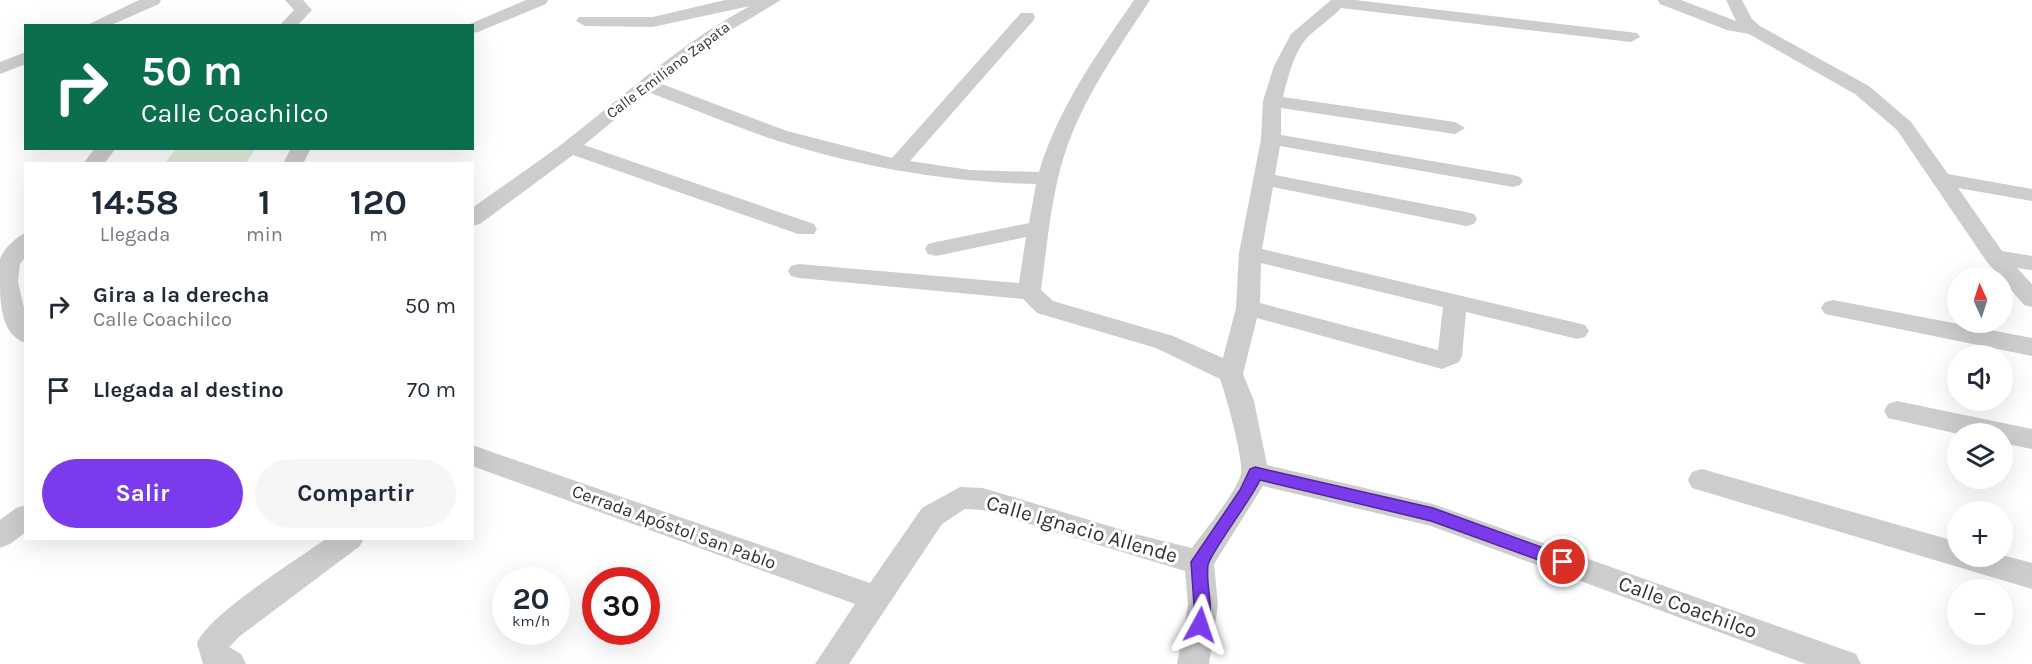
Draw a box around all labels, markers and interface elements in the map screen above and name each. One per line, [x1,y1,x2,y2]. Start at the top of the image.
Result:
street label: Calle Emiliano Zapata [603,18,733,122]
text: 50 m [141,46,243,96]
icon: right [42,48,120,126]
text: Calle Coachilco [141,97,329,129]
text: 14:58 [91,181,179,223]
text: 1 [258,181,271,223]
text: 120 [350,181,407,223]
text: Llegada [100,223,170,246]
text: min [246,223,283,246]
text: m [369,223,388,246]
north arrow [1947,267,2013,333]
map controls [1947,267,2013,645]
text: Gira a la derecha [93,282,269,308]
icon: right [42,290,75,323]
text: 50 m [405,293,456,319]
text: Calle Coachilco [93,308,232,331]
button: sound [1947,345,2013,411]
icon: arrive [42,374,75,407]
text: Llegada al destino [93,377,284,403]
text: 70 m [407,377,456,403]
button: layers [1947,423,2013,489]
button: Salir [42,459,243,528]
button: Compartir [255,459,456,528]
street label: Cerrada Apóstol San Pablo [569,480,779,574]
street label: Calle Ignacio Allende [984,490,1180,568]
button: + [1947,501,2013,567]
pin [1537,536,1588,587]
icon: arrive [1546,545,1579,578]
speed limit sign: 30 [582,567,660,645]
street label: Calle Coachilco [1615,571,1761,643]
button: − [1947,579,2013,645]
text: 20 [512,581,550,617]
position arrow [1168,593,1232,657]
text: km/h [512,612,550,630]

